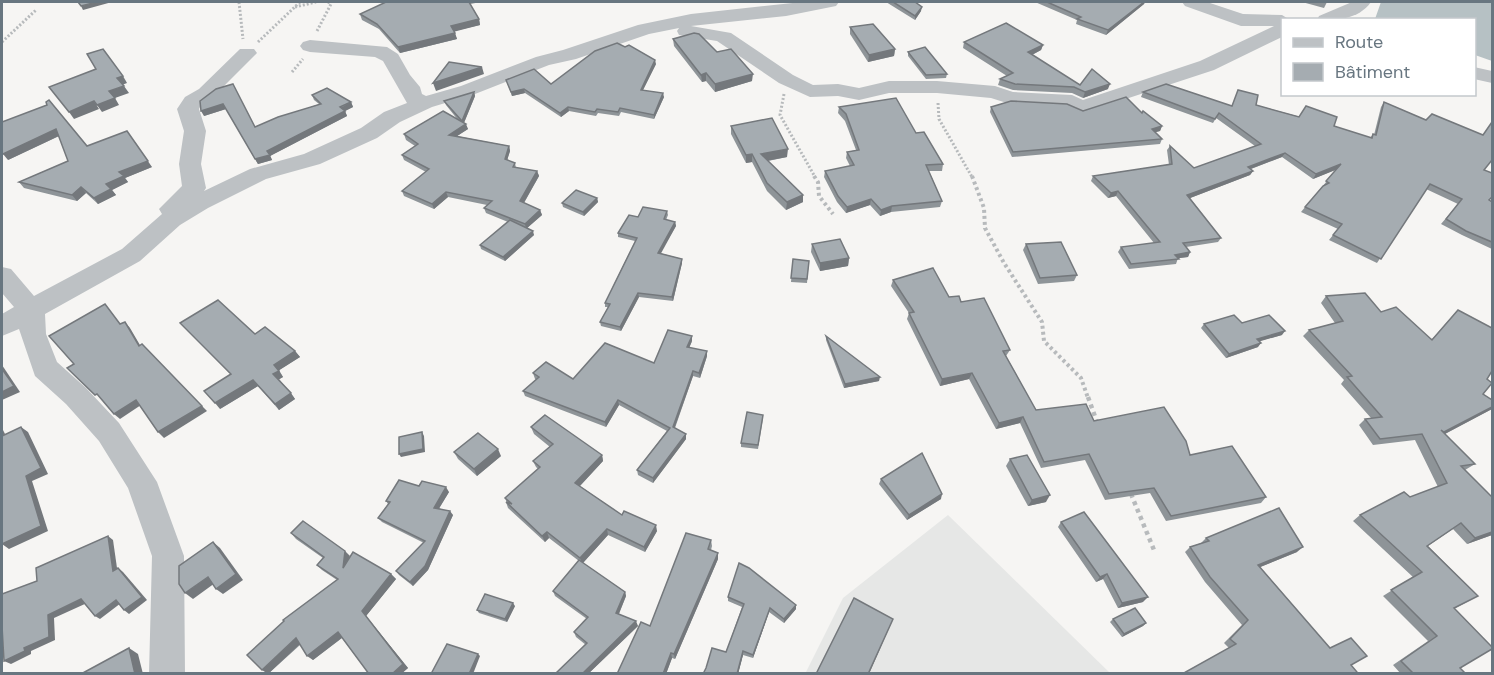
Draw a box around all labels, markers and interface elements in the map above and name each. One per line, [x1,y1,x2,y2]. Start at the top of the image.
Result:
legend [1281,18,1476,96]
text: Route [1335,30,1383,54]
text: Bâtiment [1335,60,1410,84]

